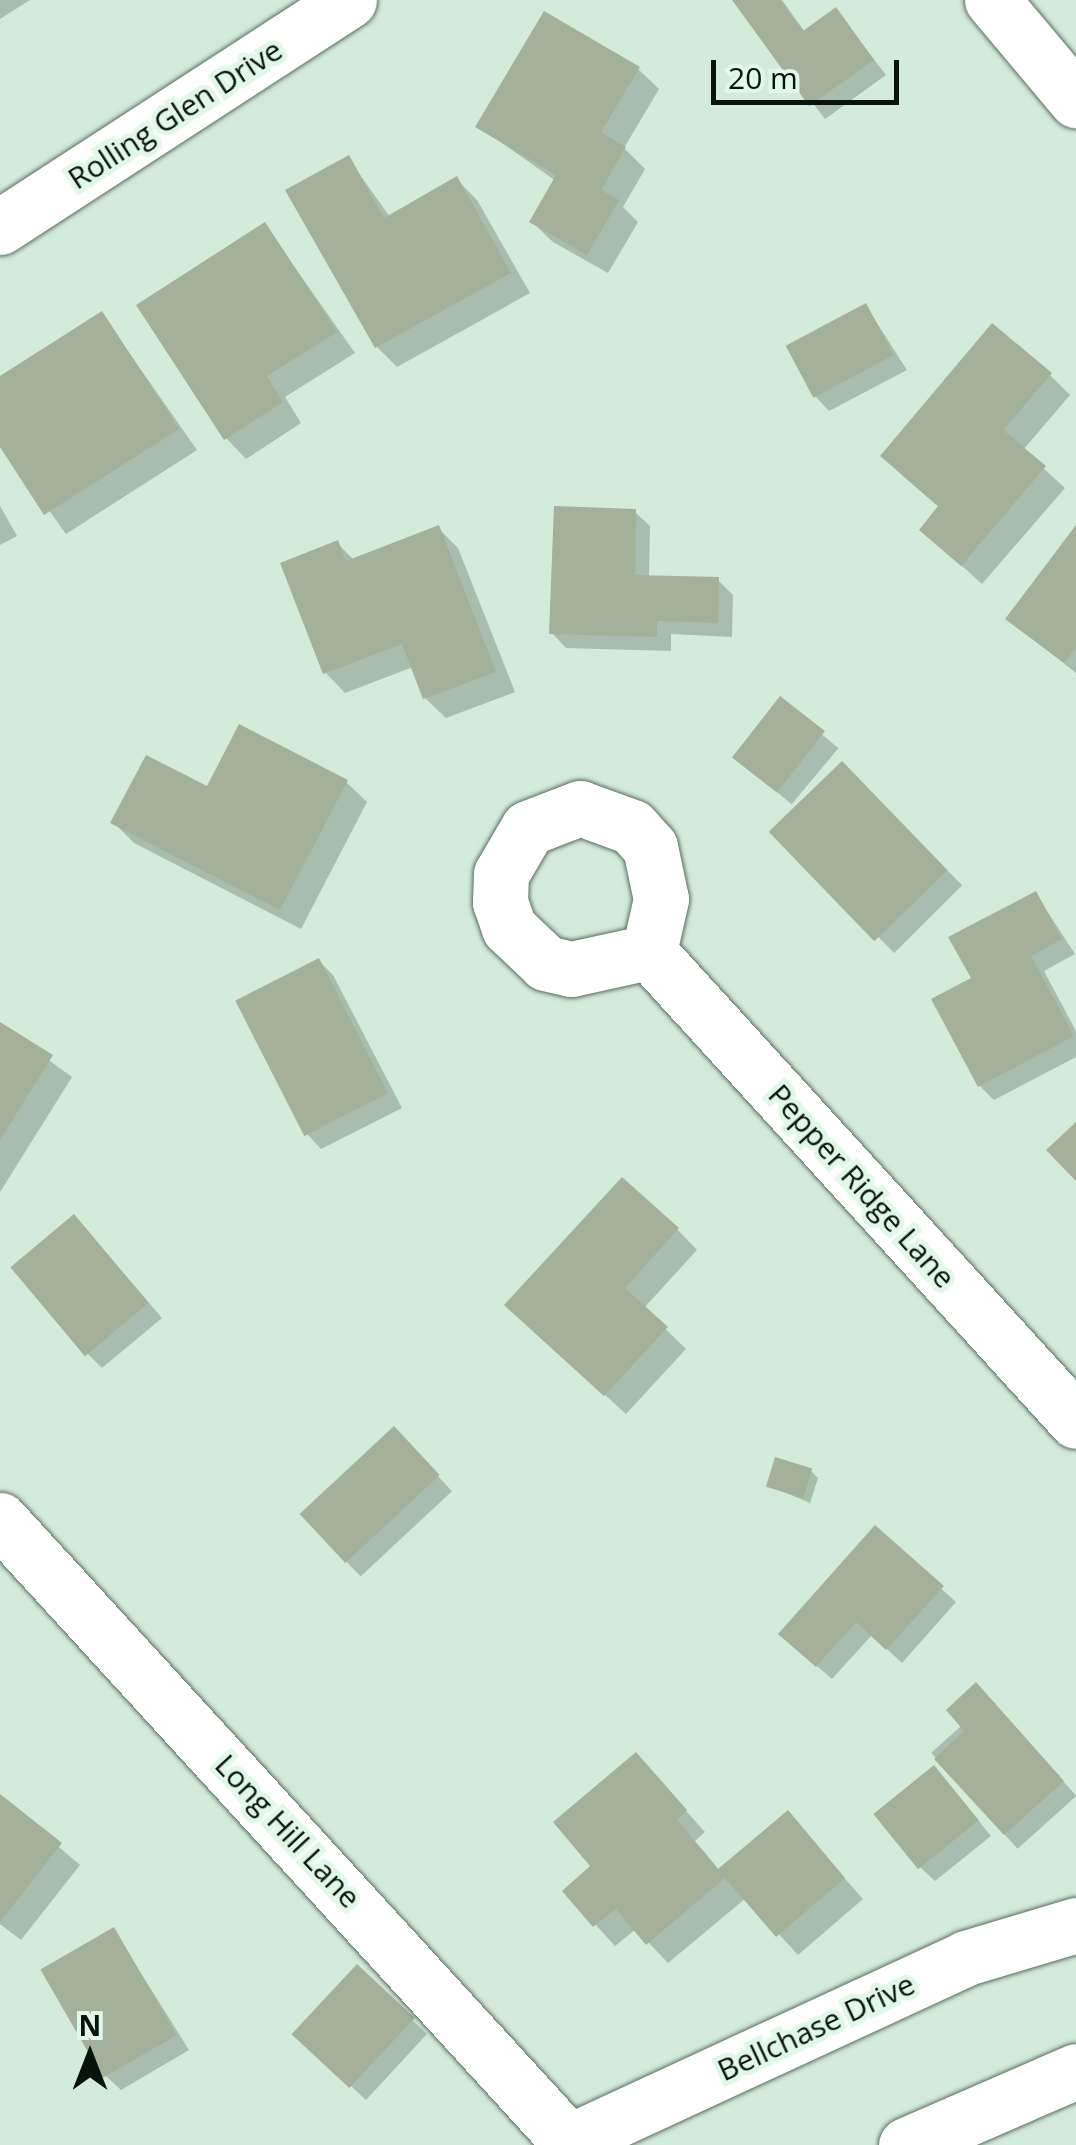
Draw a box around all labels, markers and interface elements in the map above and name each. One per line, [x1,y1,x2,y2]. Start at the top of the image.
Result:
street label: Rolling Glen Drive [61,31,289,197]
scale bar [716,40,904,102]
text: 20 m [728,57,798,98]
street label: Pepper Ridge Lane [761,1077,963,1295]
street label: Long Hill Lane [208,1747,368,1915]
street label: Bellchase Drive [712,1966,920,2088]
north arrow [40,2005,140,2105]
text: N [79,2006,101,2044]

